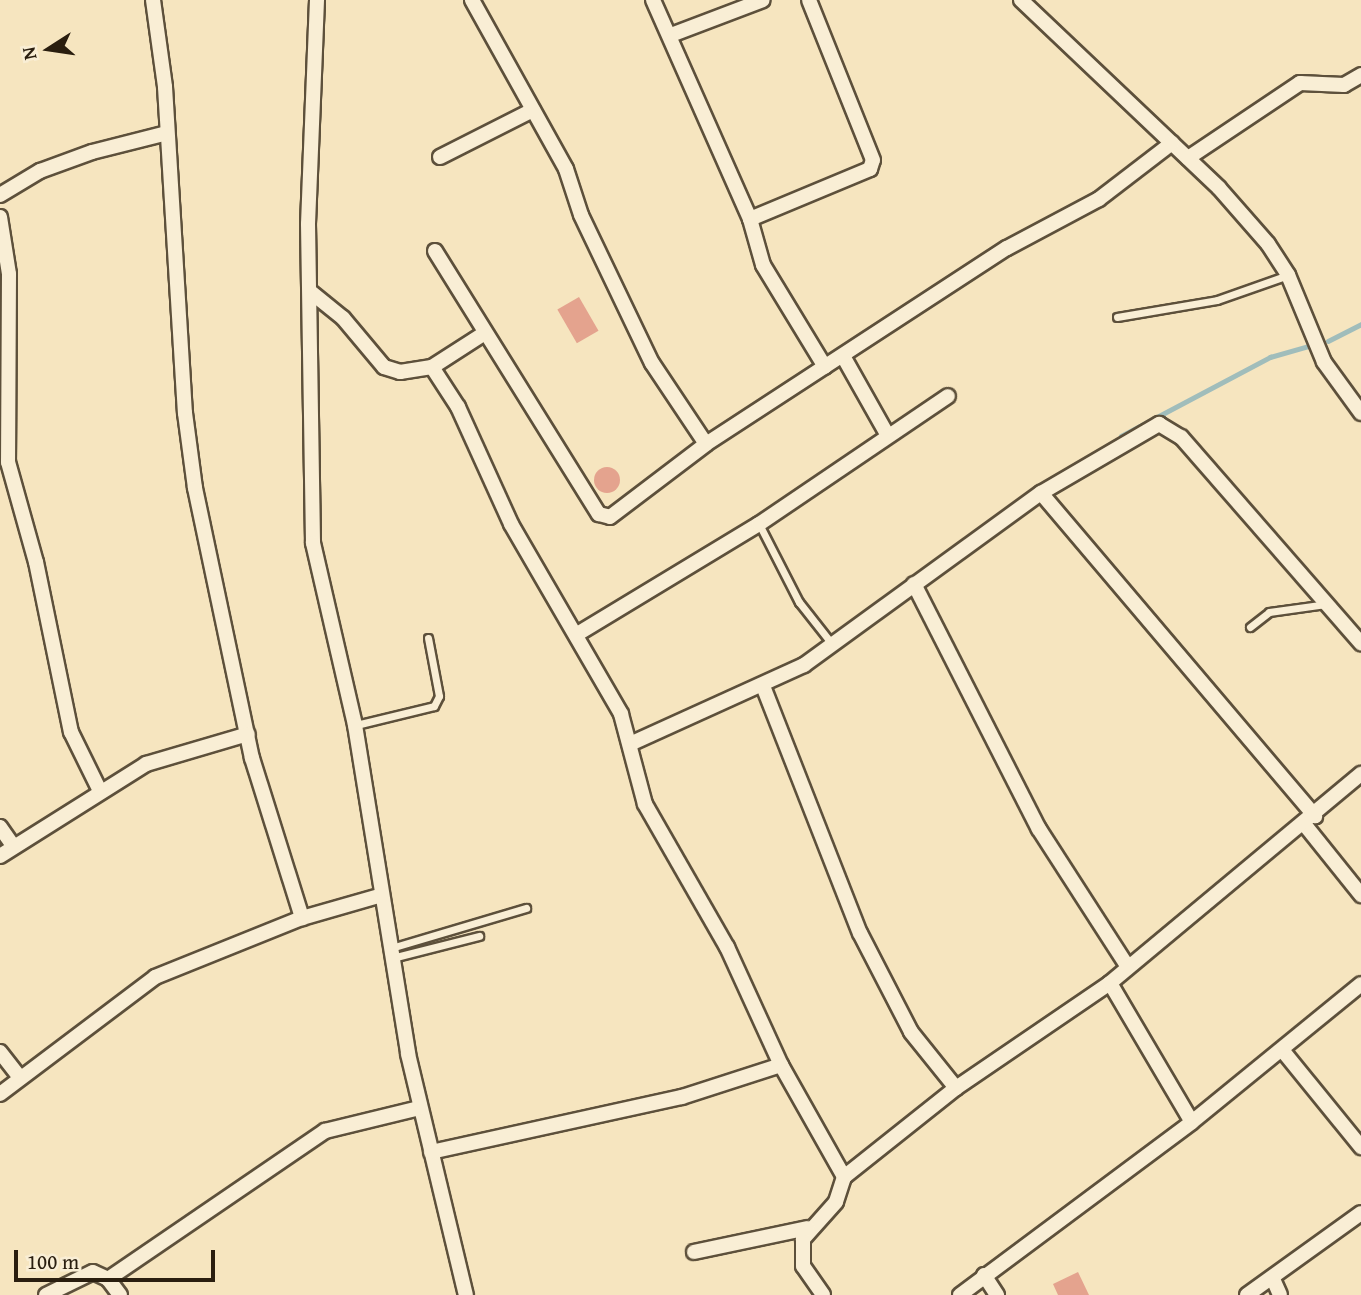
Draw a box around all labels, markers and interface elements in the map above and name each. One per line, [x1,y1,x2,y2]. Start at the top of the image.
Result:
north arrow [14,14,84,84]
text: N [13,44,43,62]
scale bar [18,1236,219,1280]
text: 100 m [27,1246,79,1277]

